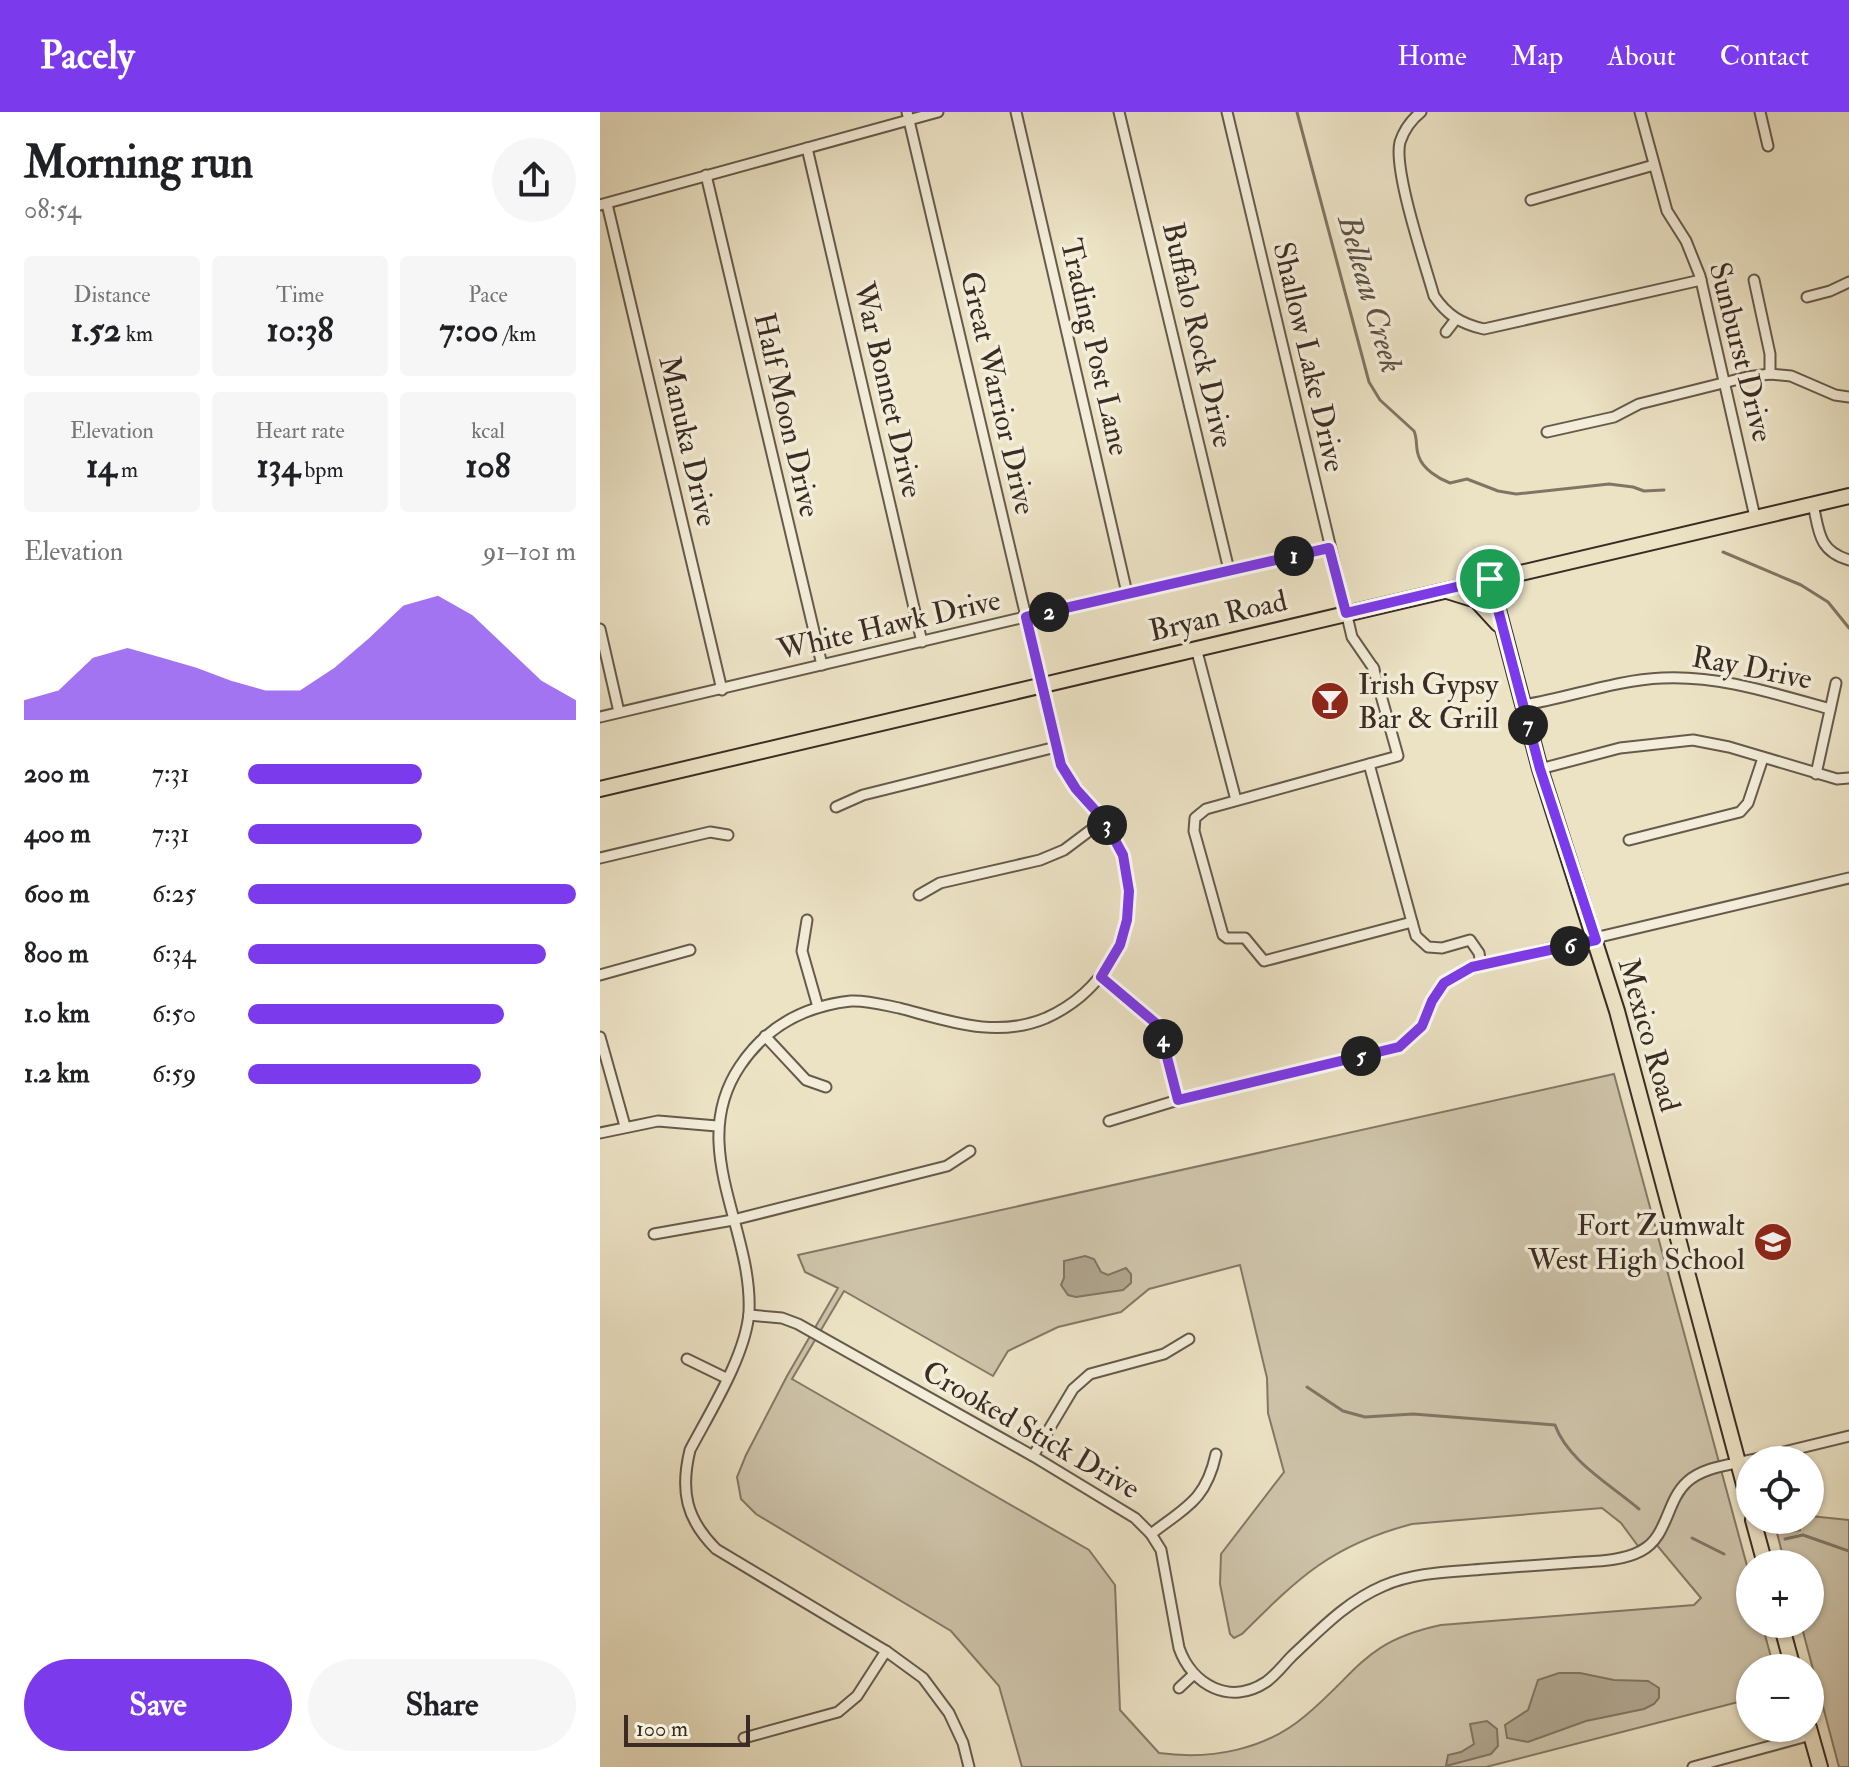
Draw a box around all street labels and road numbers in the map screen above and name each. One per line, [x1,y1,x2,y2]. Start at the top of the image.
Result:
street label: Buffalo Rock Drive [1154,219,1242,451]
street label: Trading Post Lane [1052,235,1138,459]
street label: Shallow Lake Drive [1265,239,1353,475]
street label: Sunburst Drive [1701,258,1781,446]
street label: Great Warrior Drive [952,268,1044,518]
street label: War Bonnet Drive [845,278,931,501]
street label: Half Moon Drive [746,309,828,521]
street label: Manuka Drive [650,352,726,530]
street label: White Hawk Drive [773,581,1004,669]
street label: Bryan Road [1145,582,1291,650]
street label: Ray Drive [1689,638,1815,698]
street label: Mexico Road [1609,954,1689,1116]
street label: Crooked Stick Drive [916,1353,1146,1507]

